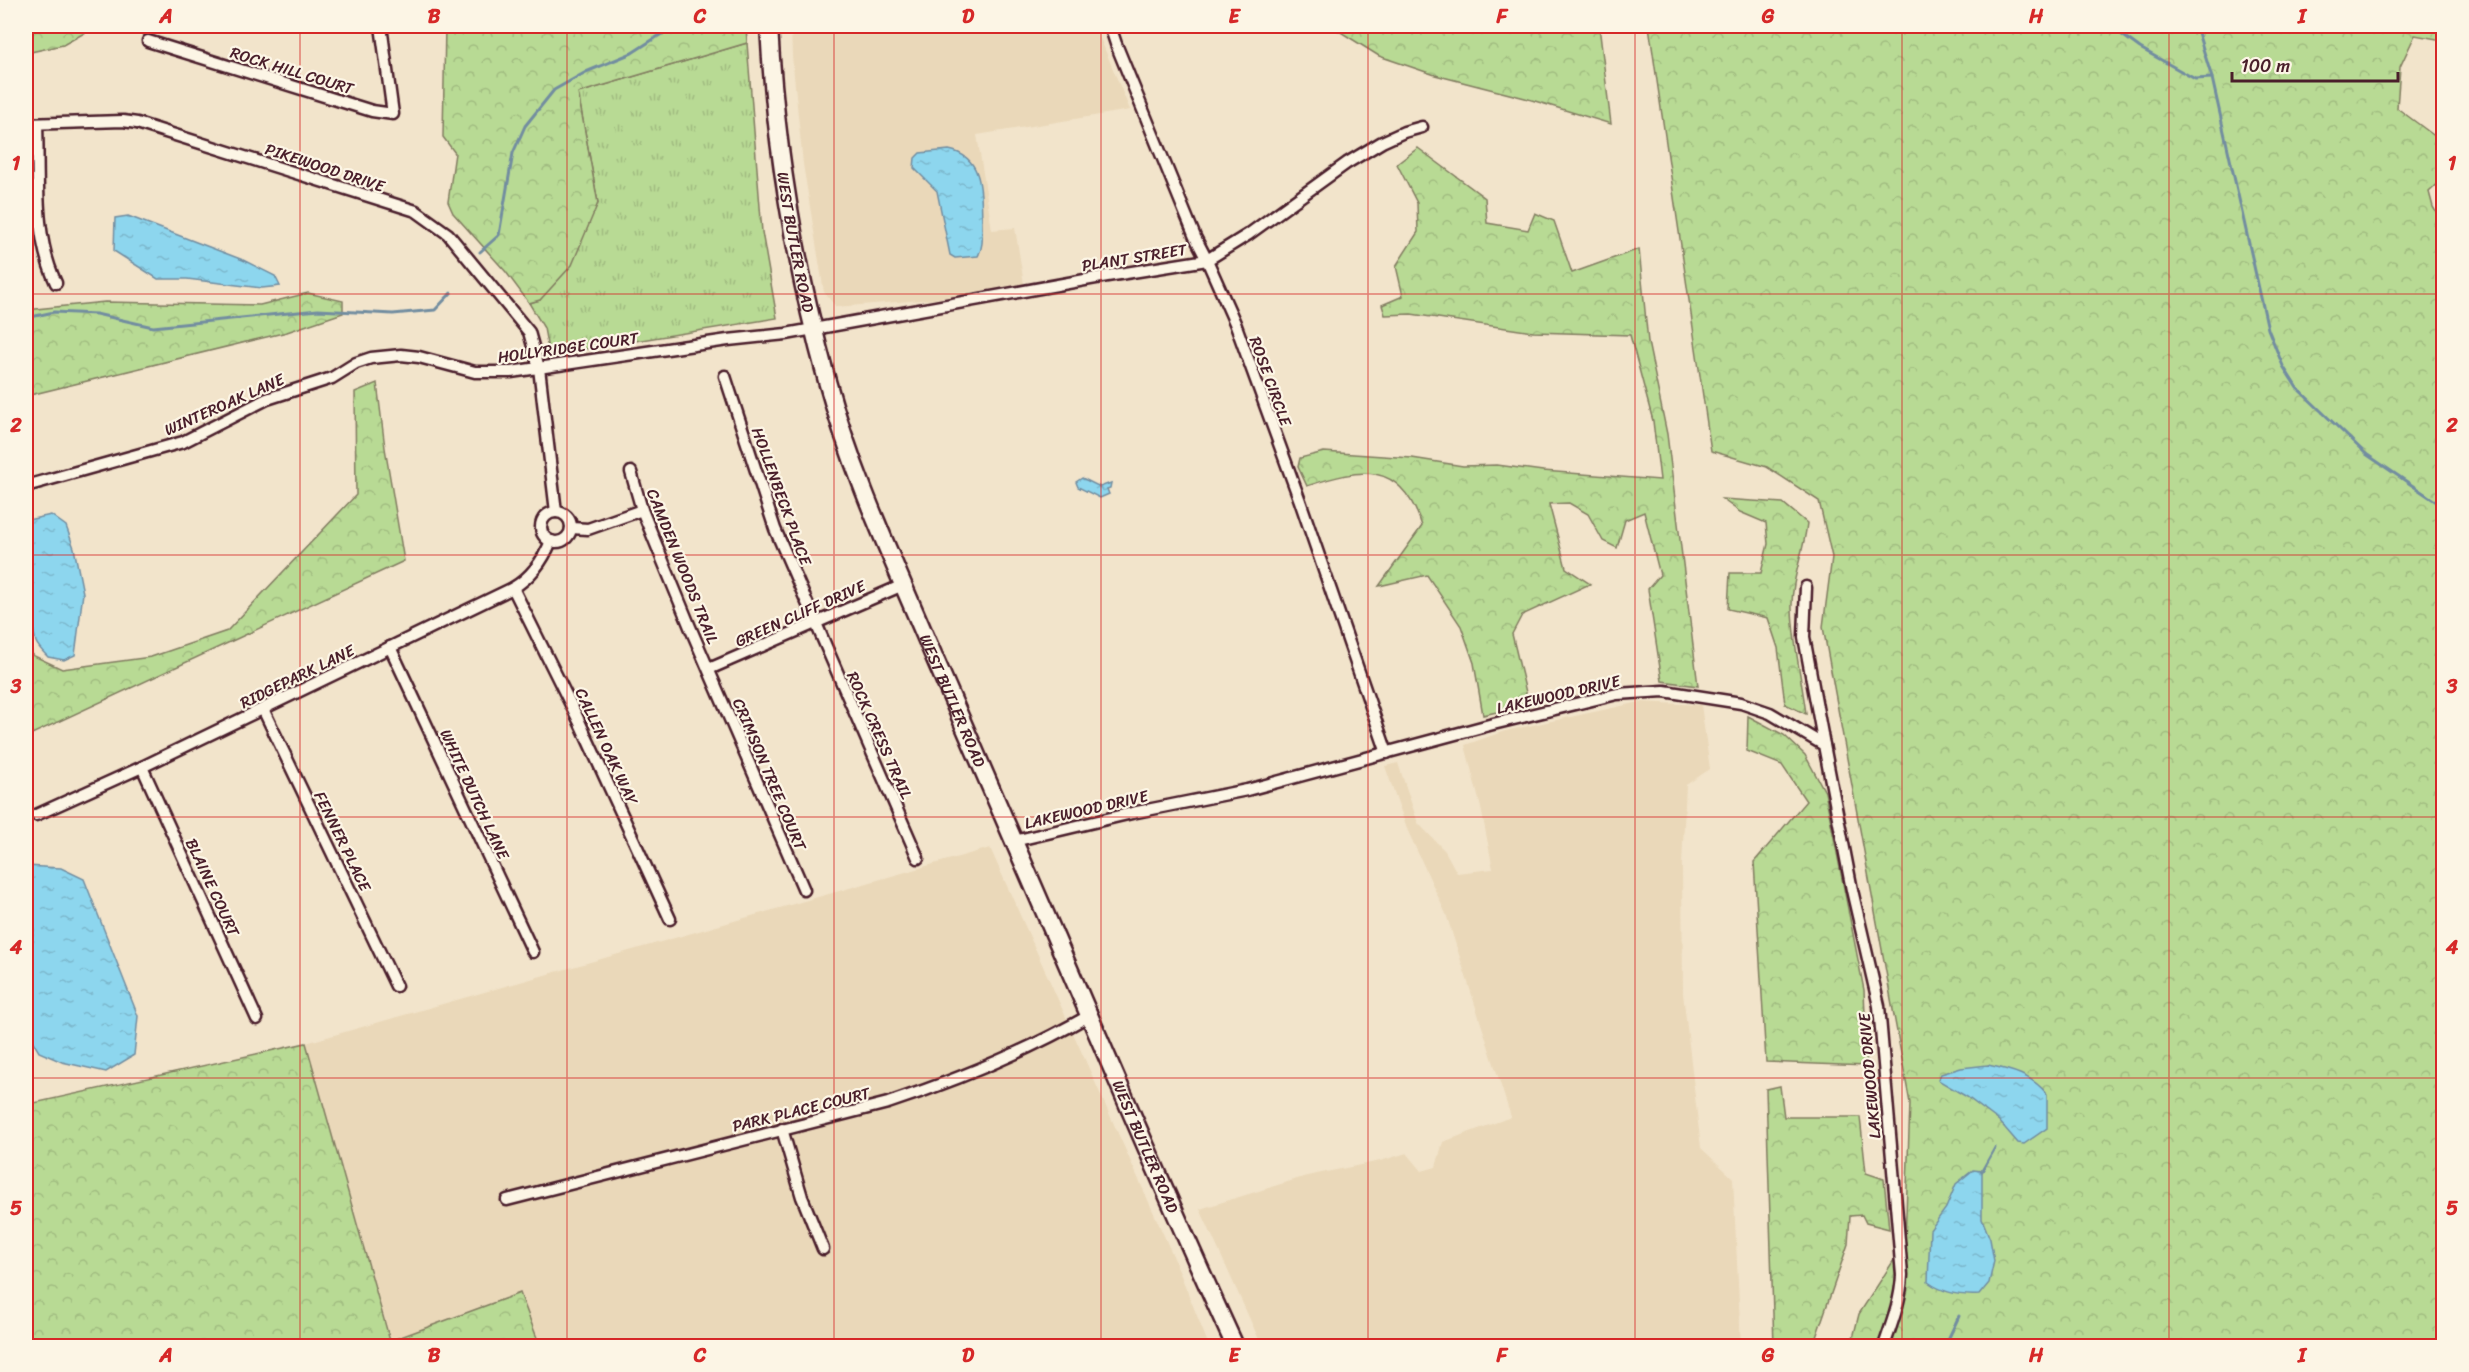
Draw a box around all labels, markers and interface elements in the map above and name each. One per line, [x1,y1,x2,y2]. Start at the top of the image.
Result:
text: A [158,0,173,34]
text: B [428,0,441,34]
text: C [693,0,707,34]
text: D [962,0,975,34]
text: E [1228,0,1241,34]
text: F [1496,0,1509,34]
text: G [1761,0,1775,34]
text: H [2028,0,2044,34]
text: I [2297,0,2308,34]
street label: ROCK HILL COURT [227,38,358,103]
scale bar [2232,45,2398,83]
text: 100 m [2241,50,2290,82]
street label: PIKEWOOD DRIVE [261,134,390,201]
text: 1 [12,146,21,181]
text: 1 [2448,146,2457,181]
street label: WEST BUTLER ROAD [768,170,823,316]
street label: PLANT STREET [1080,235,1190,280]
street label: HOLLYRIDGE COURT [496,323,641,372]
street label: ROSE CIRCLE [1241,332,1301,431]
street label: WINTEROAK LANE [159,365,290,444]
text: 2 [9,408,22,443]
text: 2 [2445,408,2458,443]
street label: HOLLENBECK PLACE [743,423,820,570]
street label: CAMDEN WOODS TRAIL [638,484,727,649]
street label: GREEN CLIFF DRIVE [730,571,871,655]
street label: WEST BUTLER ROAD [911,629,994,772]
street label: RIDGEPARK LANE [235,636,361,717]
street label: LAKEWOOD DRIVE [1493,666,1624,723]
street label: ROCK CRESS TRAIL [838,667,921,804]
text: 3 [10,669,22,704]
text: 3 [2446,669,2458,704]
street label: CALLEN OAK WAY [567,683,647,811]
street label: CRIMSON TREE COURT [724,693,815,856]
street label: WHITE DUTCH LANE [432,724,518,865]
street label: LAKEWOOD DRIVE [1021,781,1152,838]
street label: FENNER PLACE [306,786,380,898]
street label: BLAINE COURT [177,833,248,942]
text: 4 [9,930,23,965]
text: 4 [2445,930,2459,965]
street label: LAKEWOOD DRIVE [1849,1011,1889,1140]
street label: WEST BUTLER ROAD [1104,1075,1187,1218]
street label: PARK PLACE COURT [729,1078,874,1141]
text: 5 [10,1191,22,1226]
text: 5 [2446,1191,2458,1226]
text: A [158,1338,173,1372]
text: B [428,1338,441,1372]
text: C [693,1338,707,1372]
text: D [962,1338,975,1372]
text: E [1228,1338,1241,1372]
text: F [1496,1338,1509,1372]
text: G [1761,1338,1775,1372]
text: H [2028,1338,2044,1372]
text: I [2297,1338,2308,1372]

